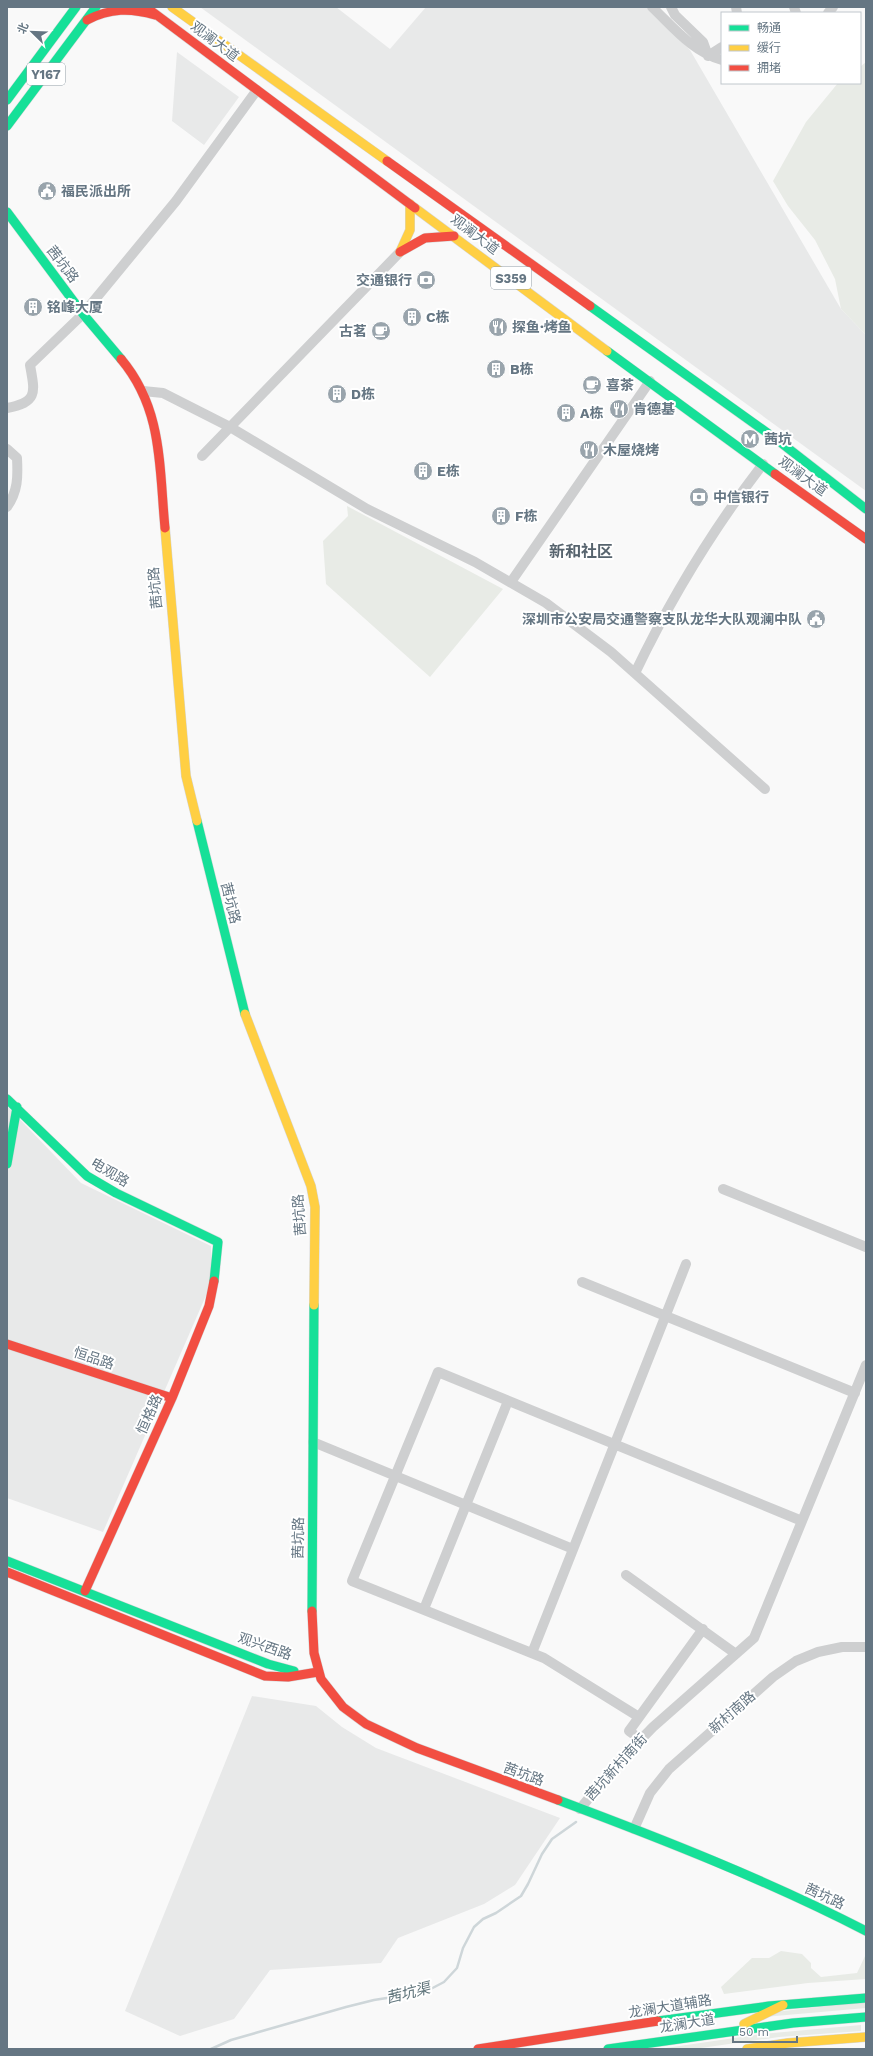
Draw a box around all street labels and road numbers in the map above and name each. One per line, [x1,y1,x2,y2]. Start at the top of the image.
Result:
street label: 观澜大道 [188,18,242,64]
road number: Y167 [27,63,65,85]
street label: 观澜大道 [448,211,502,257]
street label: 茜坑路 [44,242,82,286]
road number: S359 [491,267,531,289]
street label: 观澜大道 [776,453,830,499]
street label: 茜坑路 [145,566,165,610]
street label: 茜坑路 [218,881,244,925]
street label: 电观路 [88,1154,132,1190]
street label: 茜坑路 [290,1193,308,1237]
street label: 恒品路 [72,1344,116,1372]
street label: 恒格路 [133,1392,165,1436]
street label: 茜坑路 [290,1517,306,1559]
street label: 观兴西路 [236,1629,294,1663]
street label: 新村南路 [706,1688,758,1736]
street label: 茜坑新村南街 [582,1730,650,1804]
street label: 茜坑路 [502,1759,546,1789]
street label: 茜坑路 [803,1880,847,1912]
street label: 龙澜大道辅路 [627,1992,713,2020]
street label: 龙澜大道 [658,2011,716,2035]

